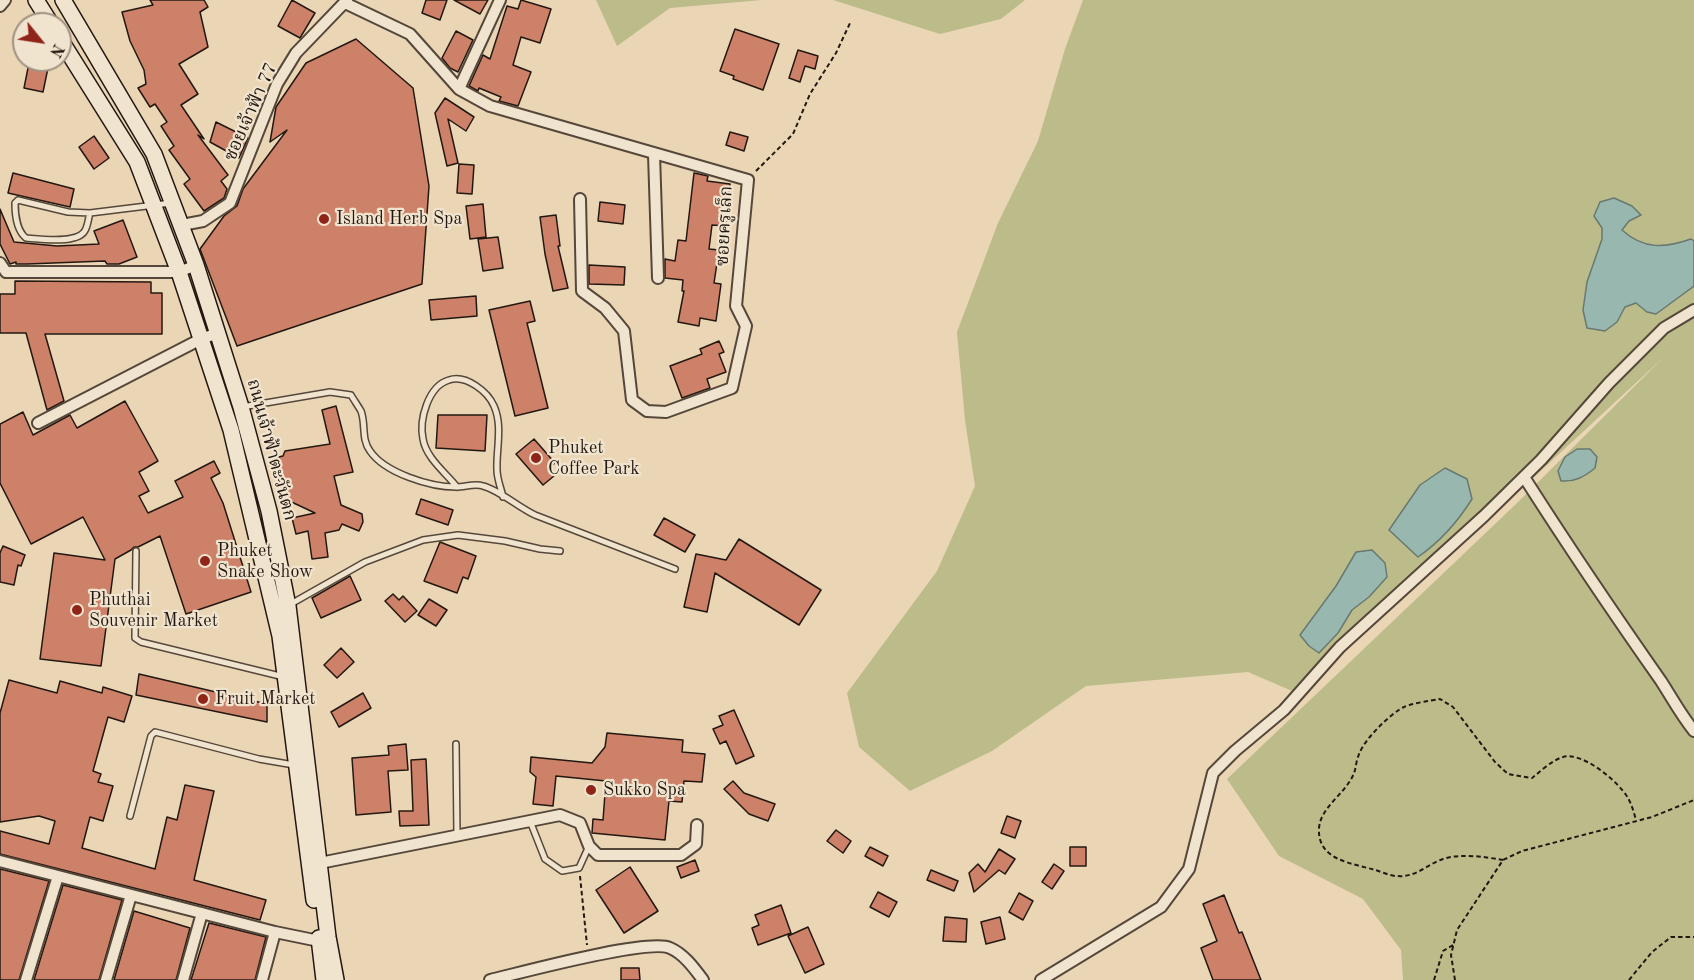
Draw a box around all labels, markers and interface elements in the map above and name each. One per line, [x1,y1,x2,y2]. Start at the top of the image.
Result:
north arrow [12,12,72,72]
text: N [46,41,66,59]
street label: ซอยเจ้าฟ้า 77 [220,60,282,164]
street label: ซอยครูเล็ก [712,185,738,267]
place label: Island Herb Spa [336,208,462,230]
marker: Island Herb Spa [317,212,331,226]
street label: ถนนเจ้าฟ้าตะวันตก [242,377,300,523]
place label: Phuket Coffee Park [548,437,640,480]
marker: Phuket Coffee Park [529,451,543,465]
place label: Phuket Snake Show [217,540,313,582]
marker: Phuket Snake Show [198,554,212,568]
place label: Phuthai Souvenir Market [89,589,218,632]
marker: Phuthai Souvenir Market [70,603,84,617]
place label: Fruit Market [215,688,316,710]
marker: Fruit Market [196,692,210,706]
place label: Sukko Spa [603,779,686,801]
marker: Sukko Spa [584,783,598,797]

